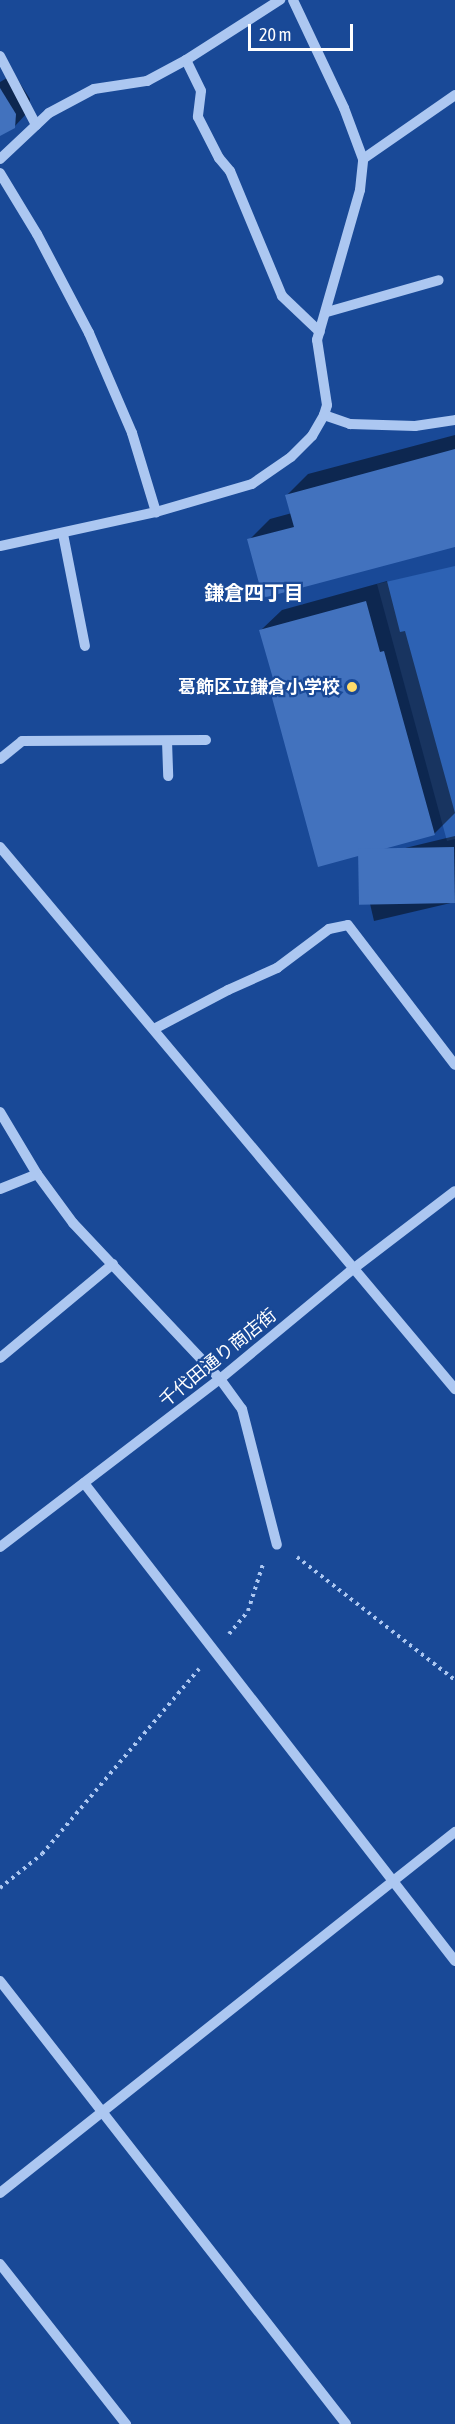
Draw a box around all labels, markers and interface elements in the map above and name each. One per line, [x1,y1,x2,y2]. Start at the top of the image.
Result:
scale bar [251,12,356,50]
text: 20 m [259,24,291,45]
district label: 鎌倉四丁目 [204,580,304,604]
place label: 葛飾区立鎌倉小学校 [178,676,340,698]
marker: 葛飾区立鎌倉小学校 [345,680,359,694]
street label: 千代田通り商店街 [155,1304,281,1412]

